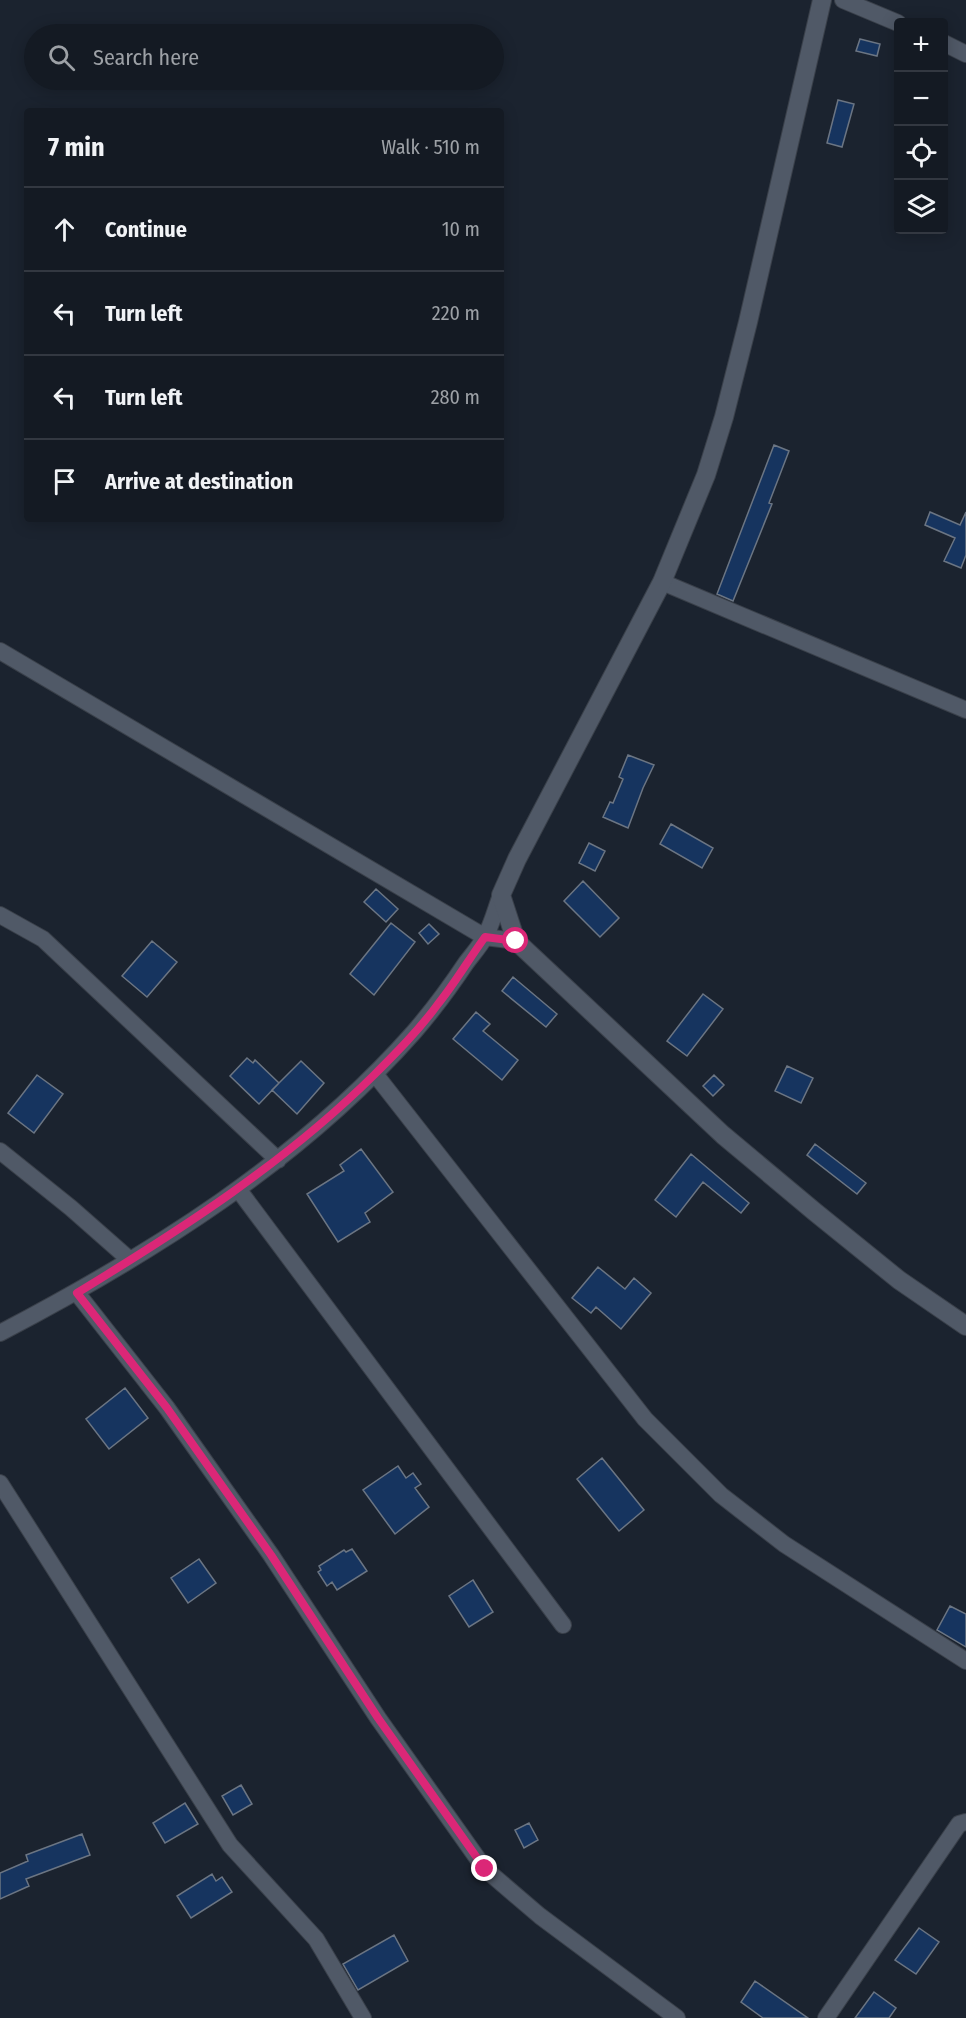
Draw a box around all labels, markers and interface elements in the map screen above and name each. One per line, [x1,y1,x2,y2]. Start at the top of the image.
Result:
map controls [894,18,948,234]
button: + [894,18,948,72]
search box [24,24,504,90]
icon: search [45,41,78,74]
text: Search here [93,44,199,71]
button: − [894,72,948,126]
button: locate [894,126,948,180]
text: 7 min [48,132,105,163]
text: Walk · 510 m [381,135,480,159]
button: layers [894,180,948,234]
icon: ahead [48,213,81,246]
text: Continue [105,216,187,243]
text: 10 m [442,217,480,241]
icon: left [48,297,81,330]
text: Turn left [105,300,183,327]
text: 220 m [432,301,480,325]
icon: left [48,381,81,414]
text: Turn left [105,384,183,411]
text: 280 m [431,385,480,409]
icon: arrive [48,465,81,498]
text: Arrive at destination [105,468,293,495]
route start [502,927,528,953]
route end [471,1855,497,1881]

